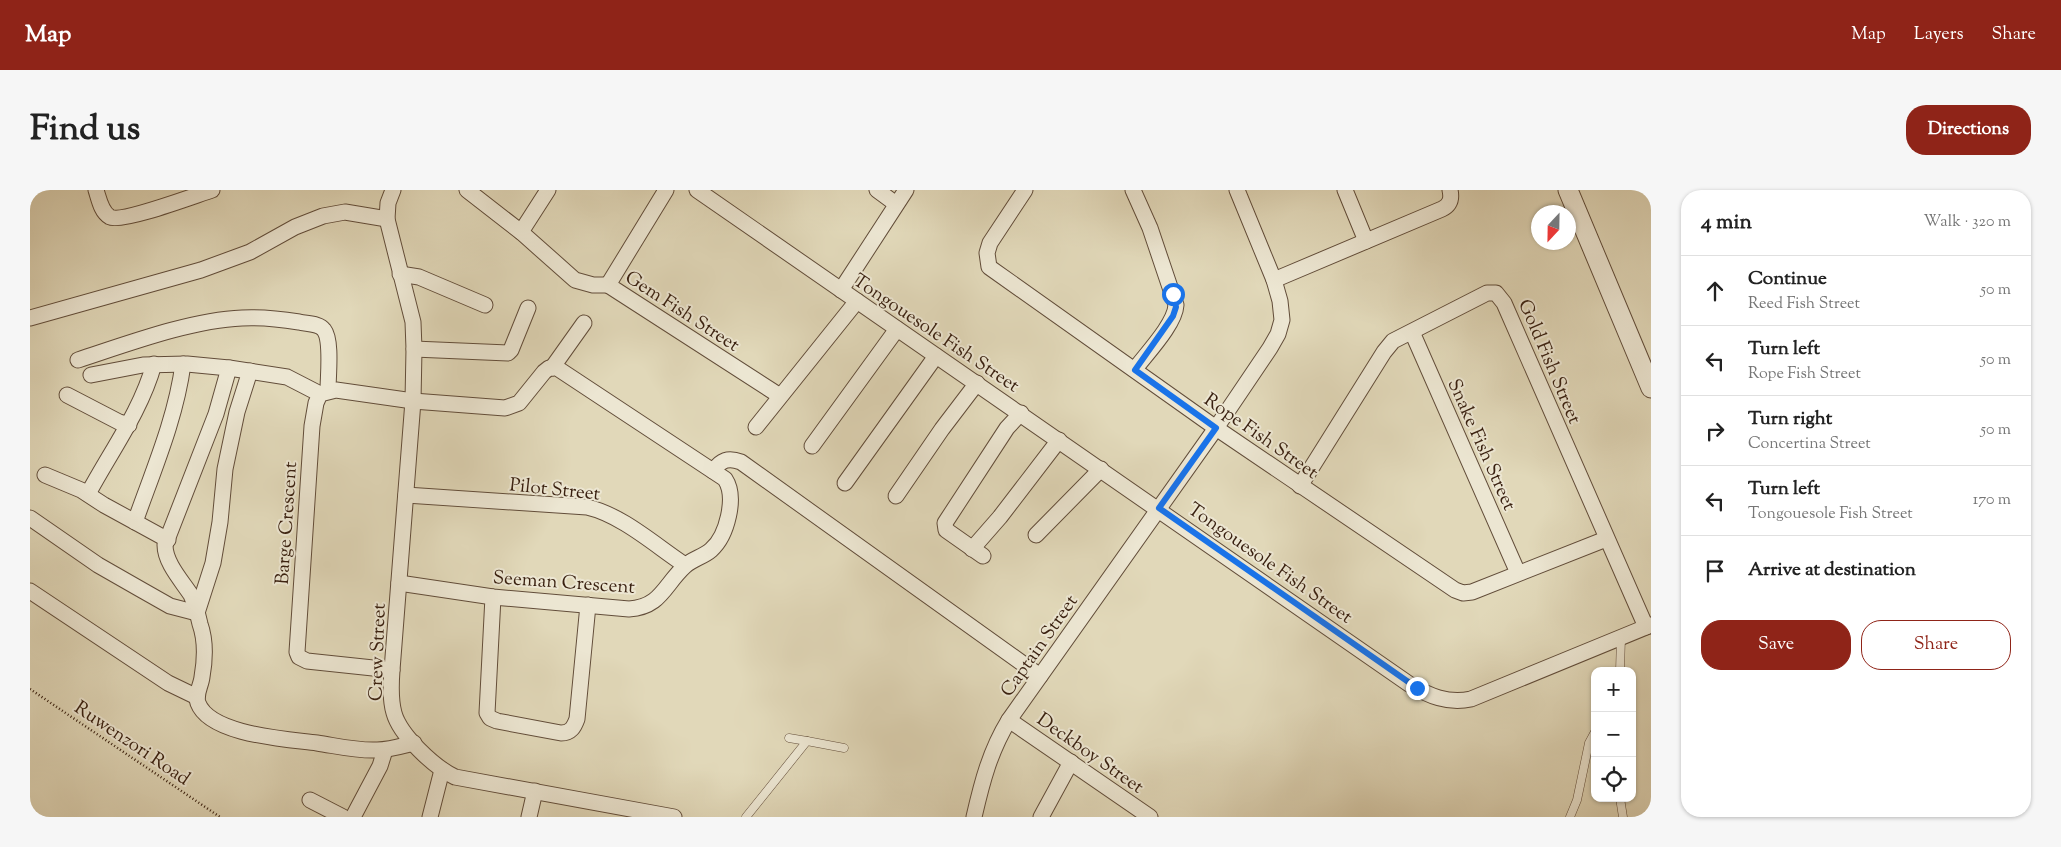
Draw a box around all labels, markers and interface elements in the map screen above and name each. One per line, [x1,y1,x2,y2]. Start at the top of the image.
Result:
text: Map [25,18,71,52]
text: Map [1851,22,1886,48]
text: Layers [1914,22,1964,48]
text: Share [1992,22,2036,48]
text: Find us [30,105,140,156]
button: Directions [1906,105,2031,155]
north arrow [1531,205,1576,250]
text: 4 min [1701,208,1752,238]
text: Walk · 320 m [1924,211,2011,234]
street label: Gem Fish Street [619,265,745,360]
text: Continue [1748,266,1827,293]
street label: Tongouesole Fish Street [847,268,1025,400]
icon: ahead [1701,277,1729,305]
text: 50 m [1980,279,2011,302]
route start [1162,283,1185,306]
text: Reed Fish Street [1748,293,1860,316]
street label: Gold Fish Street [1510,295,1587,429]
text: Turn left [1748,336,1820,363]
icon: left [1701,347,1729,375]
text: 50 m [1980,349,2011,372]
text: Rope Fish Street [1748,363,1861,386]
street label: Snake Fish Street [1440,375,1522,516]
street label: Rope Fish Street [1198,388,1324,487]
text: Turn right [1748,406,1832,433]
icon: right [1701,417,1729,445]
text: 50 m [1980,419,2011,442]
text: Concertina Street [1748,433,1871,456]
street label: Barge Crescent [270,460,305,586]
street label: Pilot Street [508,472,602,509]
text: Turn left [1748,476,1820,503]
icon: left [1701,487,1729,515]
text: 170 m [1973,489,2011,512]
street label: Tongouesole Fish Street [1182,497,1358,631]
text: Tongouesole Fish Street [1748,503,1913,526]
icon: arrive [1701,557,1729,585]
text: Arrive at destination [1748,557,1916,584]
street label: Seeman Crescent [492,565,636,602]
street label: Captain Street [995,590,1086,703]
street label: Crew Street [363,602,394,702]
button: Save [1701,620,1851,670]
button: Share [1861,620,2011,670]
map controls [1591,667,1636,802]
button: + [1591,667,1636,712]
route end [1406,677,1429,700]
street label: Ruwenzori Road [68,695,195,793]
street label: Deckboy Street [1030,707,1149,801]
button: − [1591,712,1636,757]
button: locate [1591,757,1636,802]

